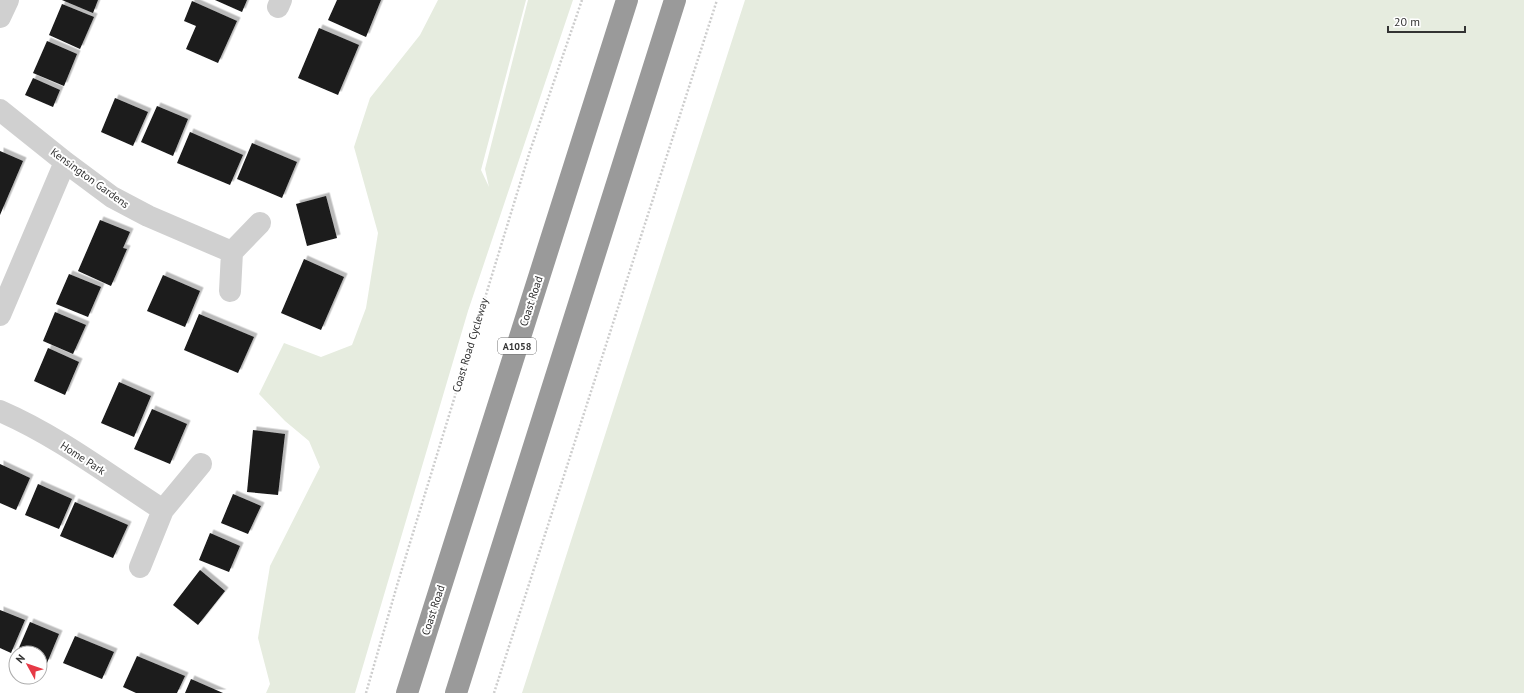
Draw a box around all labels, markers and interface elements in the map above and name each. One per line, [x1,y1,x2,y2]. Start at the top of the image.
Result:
scale bar [1388,8,1465,34]
text: 20 m [1394,14,1420,29]
street label: Kensington Gardens [48,145,132,211]
street label: Coast Road [516,274,546,328]
street label: Coast Road Cycleway [449,295,491,394]
road number: A1058 [498,338,536,354]
street label: Home Park [58,438,109,478]
street label: Coast Road [418,583,448,637]
north arrow [8,645,48,685]
text: N [13,651,28,666]

